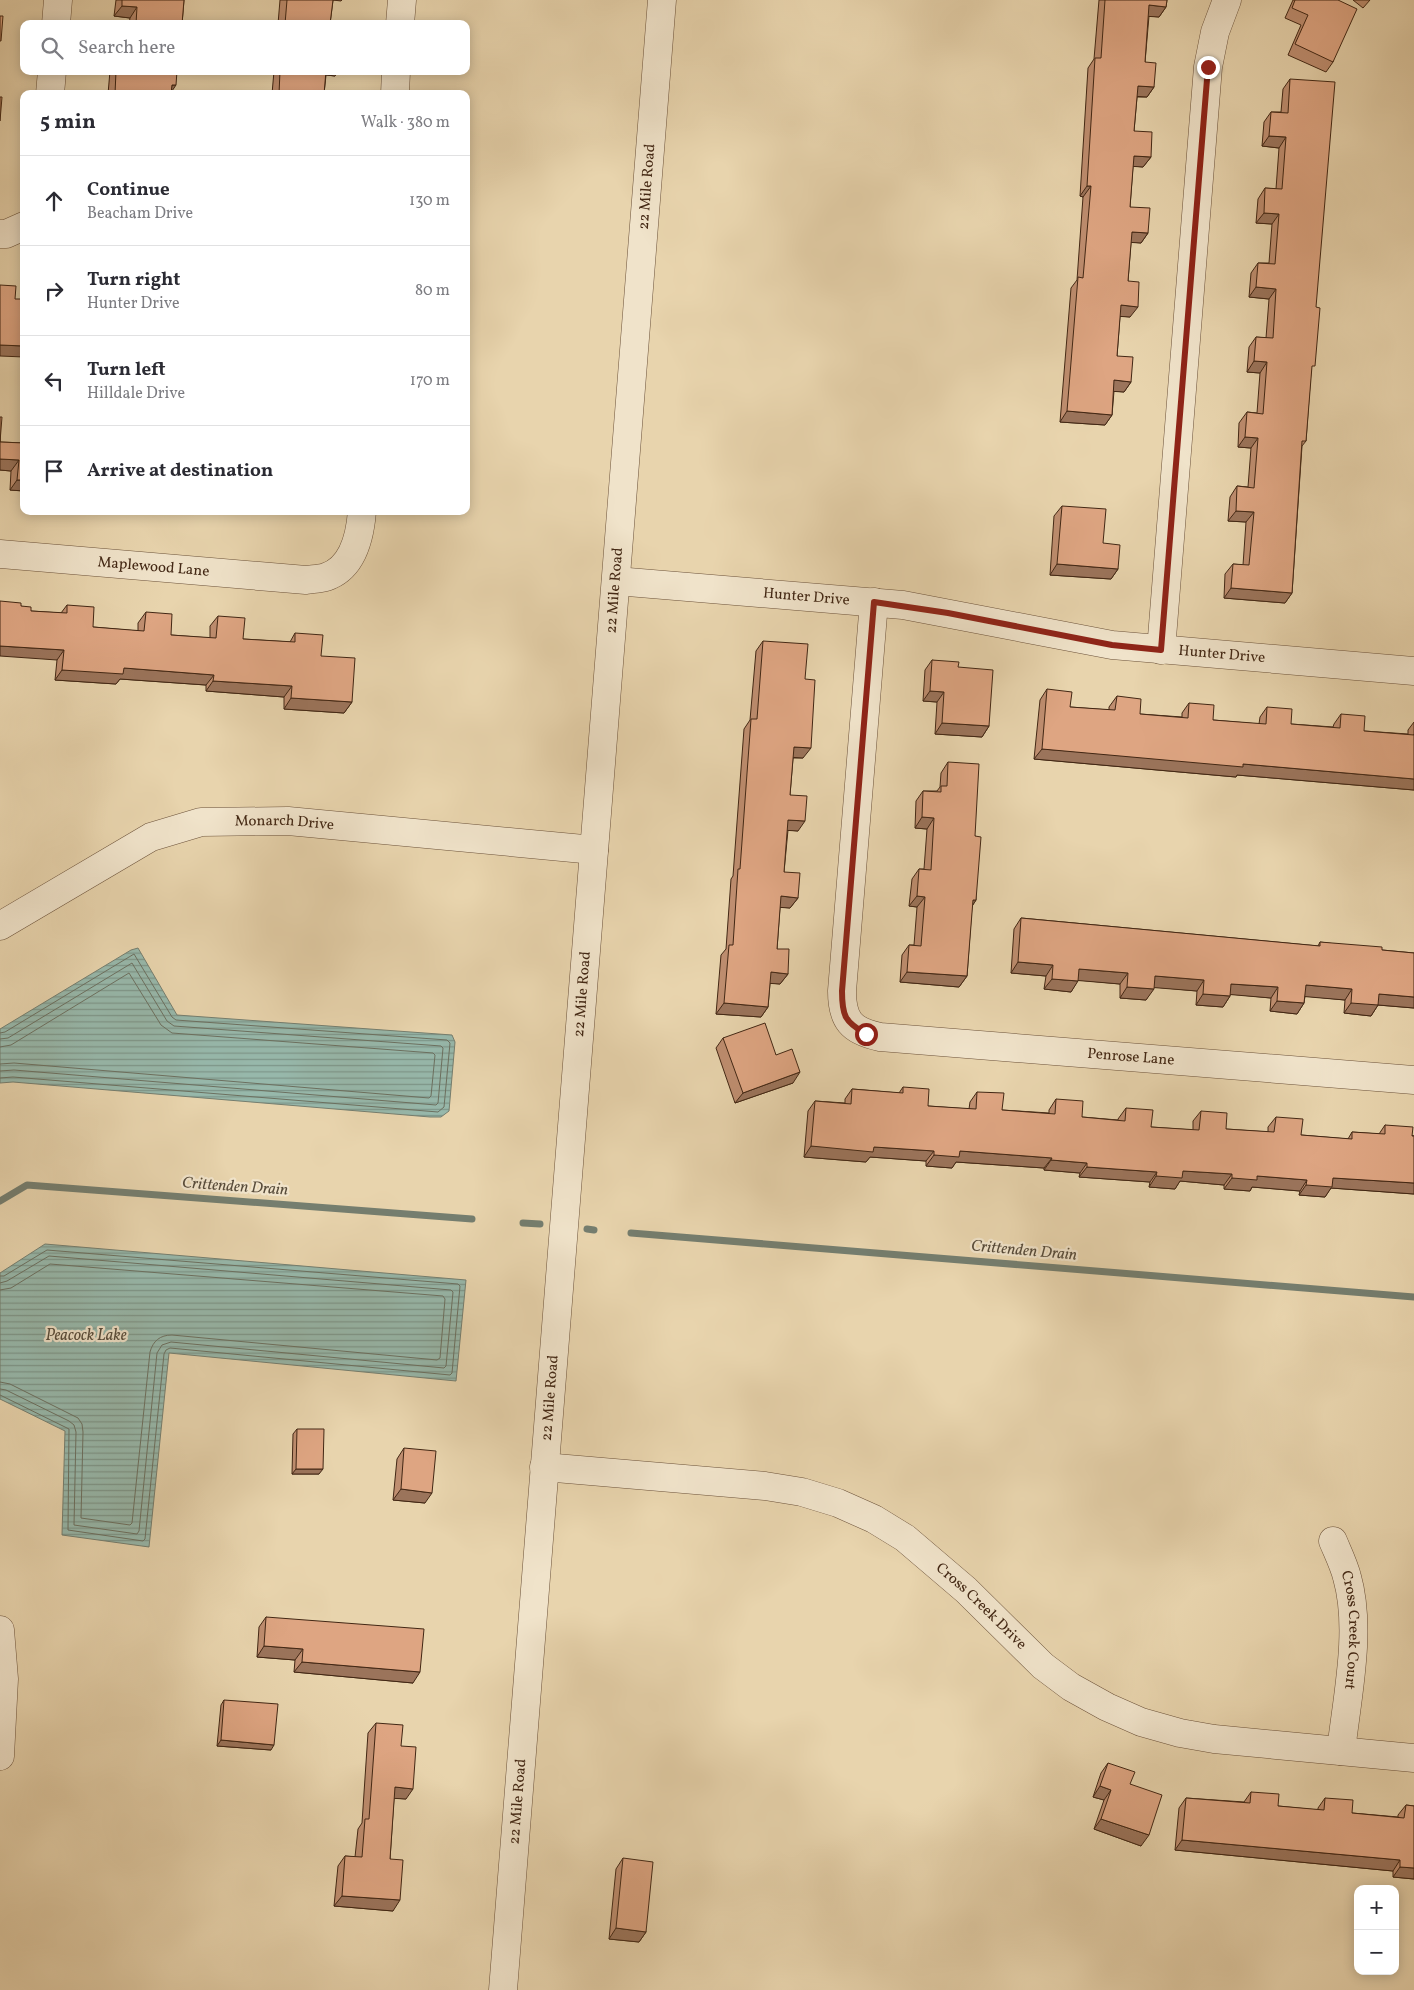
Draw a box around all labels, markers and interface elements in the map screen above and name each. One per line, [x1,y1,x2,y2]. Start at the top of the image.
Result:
search box [20,20,470,75]
icon: search [38,34,66,62]
text: Search here [78,35,175,61]
route end [1197,56,1220,79]
text: 5 min [40,108,96,137]
text: Walk · 380 m [361,112,450,134]
street label: 22 Mile Road [633,143,661,231]
text: Continue [87,177,170,203]
icon: ahead [40,187,68,215]
text: 130 m [409,190,450,212]
text: Beacham Drive [87,203,193,225]
text: Turn right [87,267,180,293]
icon: right [40,277,68,305]
text: 80 m [415,280,450,302]
text: Hunter Drive [87,293,180,315]
text: Turn left [87,357,166,383]
icon: left [40,367,68,395]
text: 170 m [410,370,450,392]
text: Hilldale Drive [87,383,185,405]
icon: arrive [40,457,68,485]
text: Arrive at destination [87,458,273,484]
street label: 22 Mile Road [601,547,629,634]
street label: Maplewood Lane [97,552,210,582]
street label: Hunter Drive [762,583,851,611]
street label: Hunter Drive [1178,640,1266,669]
street label: Monarch Drive [235,810,335,836]
street label: 22 Mile Road [569,950,596,1038]
route start [855,1023,878,1046]
street label: Penrose Lane [1086,1043,1175,1071]
water label: Crittenden Drain [181,1172,289,1202]
water label: Crittenden Drain [970,1235,1078,1267]
water label: Peacock Lake [45,1325,127,1347]
street label: 22 Mile Road [536,1354,564,1442]
street label: Cross Creek Drive [931,1558,1031,1655]
street label: Cross Creek Court [1335,1568,1364,1691]
street label: 22 Mile Road [504,1758,532,1845]
map controls [1354,1885,1399,1975]
button: + [1354,1885,1399,1930]
button: − [1354,1930,1399,1975]

